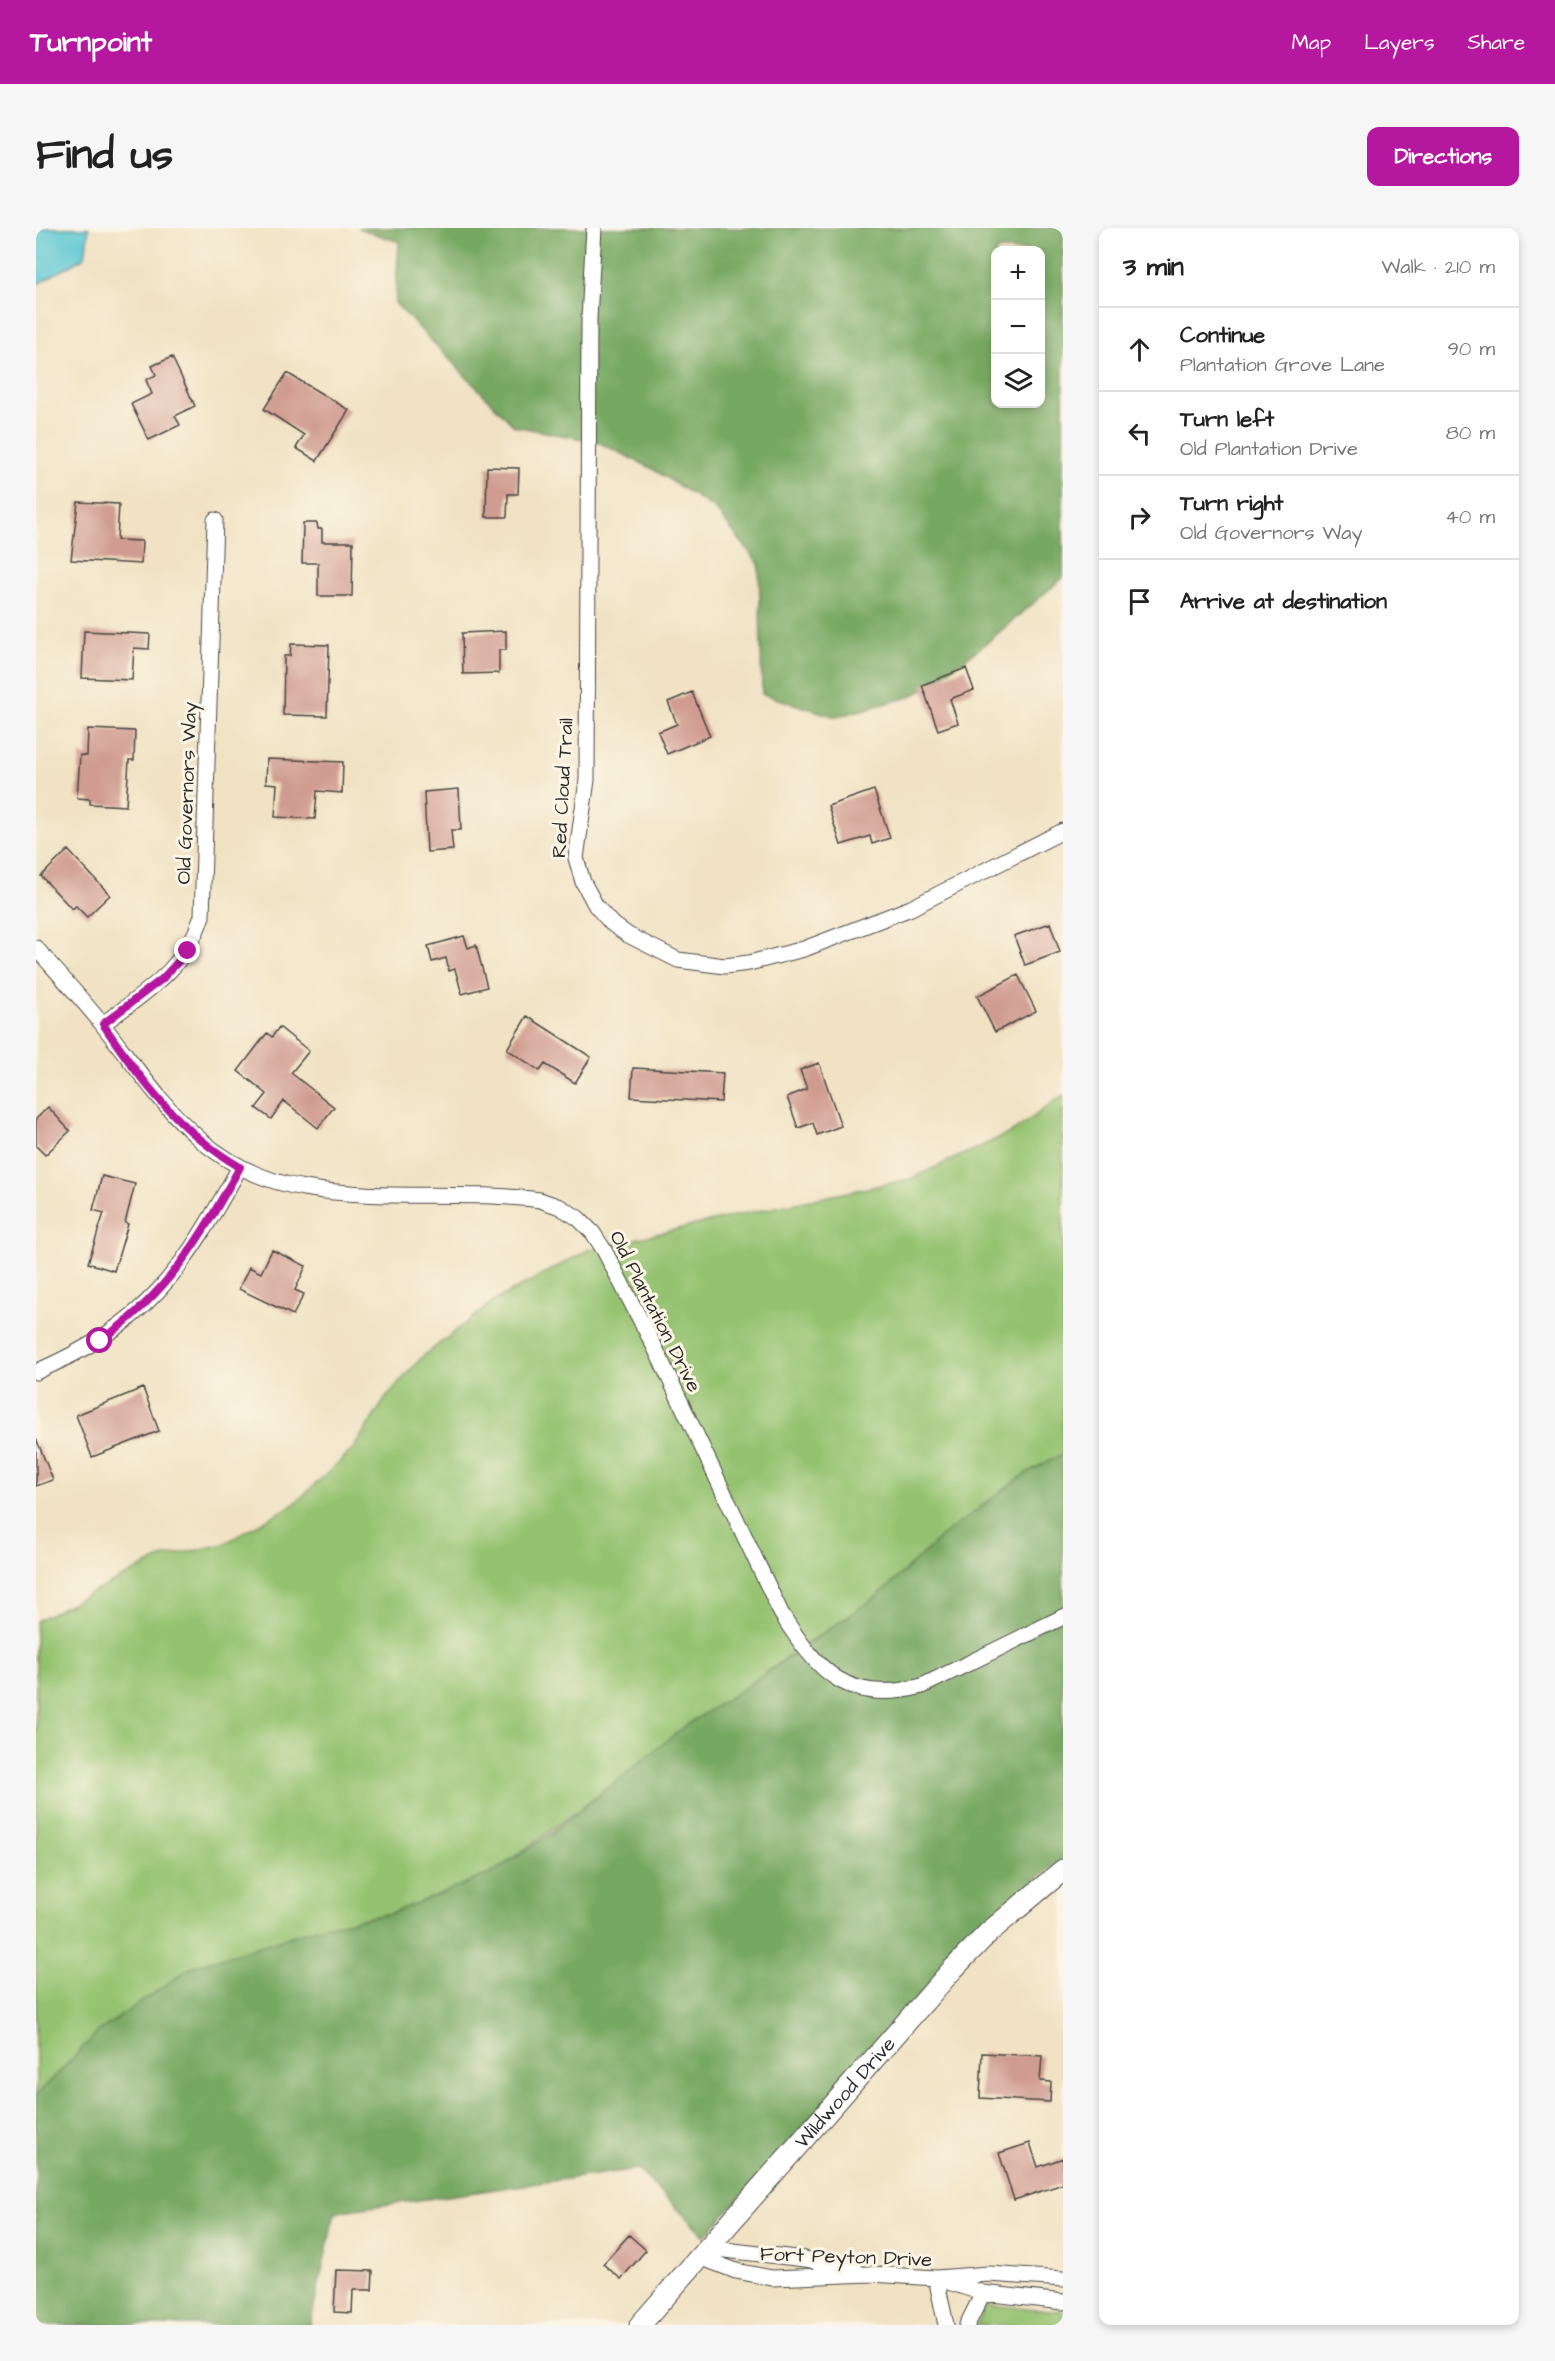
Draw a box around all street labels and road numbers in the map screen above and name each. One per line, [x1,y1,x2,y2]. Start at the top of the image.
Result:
street label: Old Governors Way [170,701,205,885]
street label: Red Cloud Trail [545,717,581,859]
street label: Old Plantation Drive [602,1226,708,1397]
street label: Wildwood Drive [789,2031,902,2155]
street label: Fort Peyton Drive [759,2240,933,2275]

